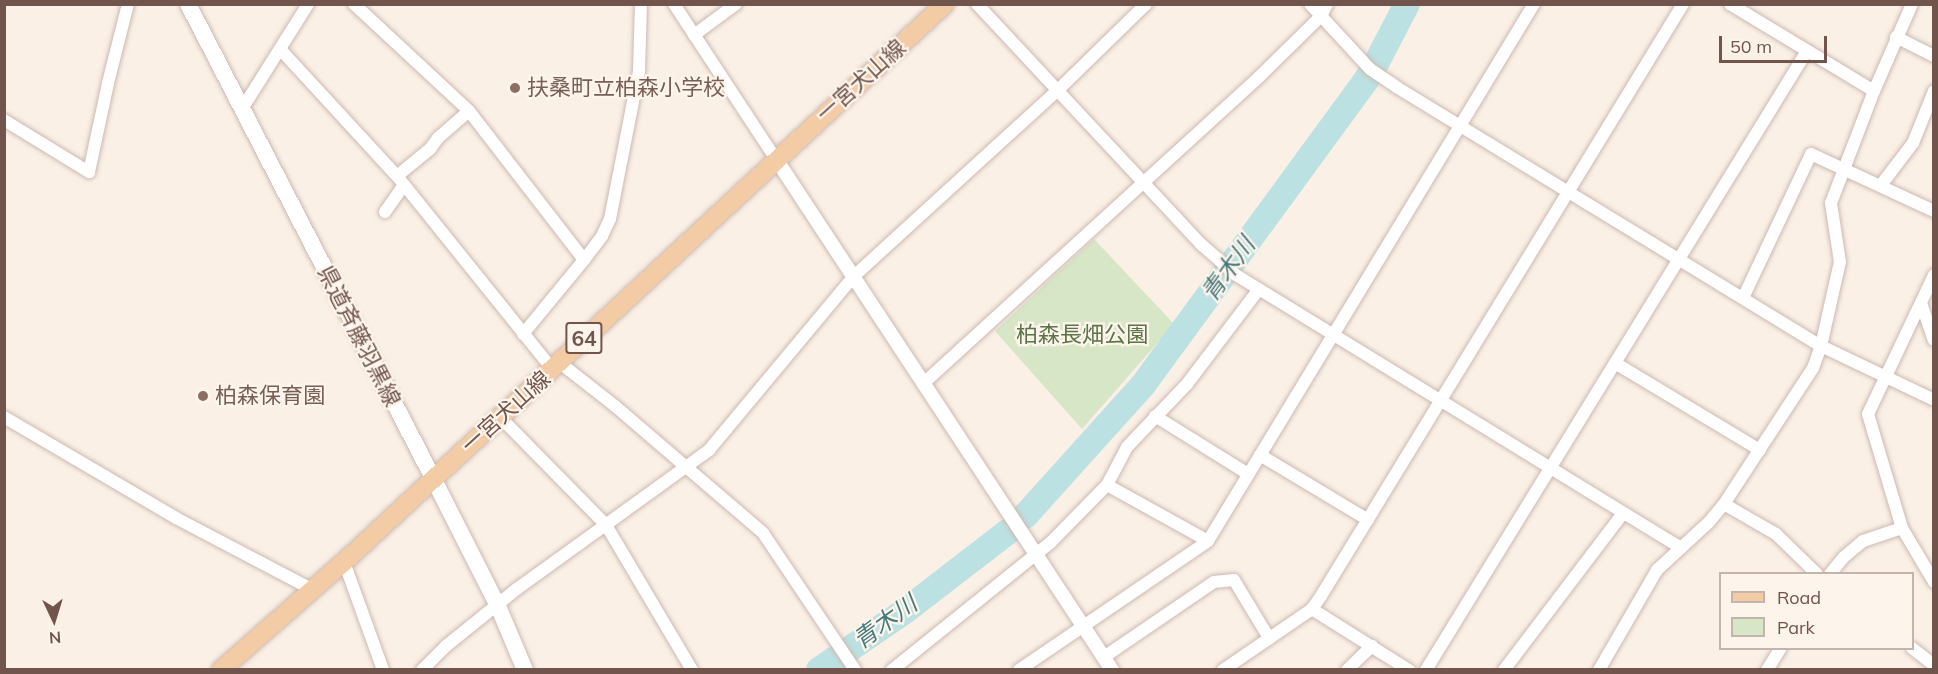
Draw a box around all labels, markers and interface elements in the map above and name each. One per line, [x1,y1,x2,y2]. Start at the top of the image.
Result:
scale bar [1722,24,1830,62]
street label: 一宮犬山線 [811,34,911,128]
text: 50 m [1730,35,1772,58]
place label: 扶桑町立柏森小学校 [527,75,725,101]
marker: 扶桑町立柏森小学校 [508,81,522,95]
water label: 青木川 [1195,231,1261,307]
street label: 県道斉藤羽黒線 [312,261,406,411]
road number: 64 [564,320,604,356]
park label: 柏森長畑公園 [1016,322,1148,348]
street label: 一宮犬山線 [456,365,556,459]
place label: 柏森保育園 [215,383,325,409]
marker: 柏森保育園 [196,389,210,403]
legend [1719,572,1914,650]
text: Road [1777,586,1821,609]
water label: 青木川 [847,589,923,655]
north arrow [24,590,84,650]
text: Park [1777,616,1815,639]
text: N [49,628,62,648]

